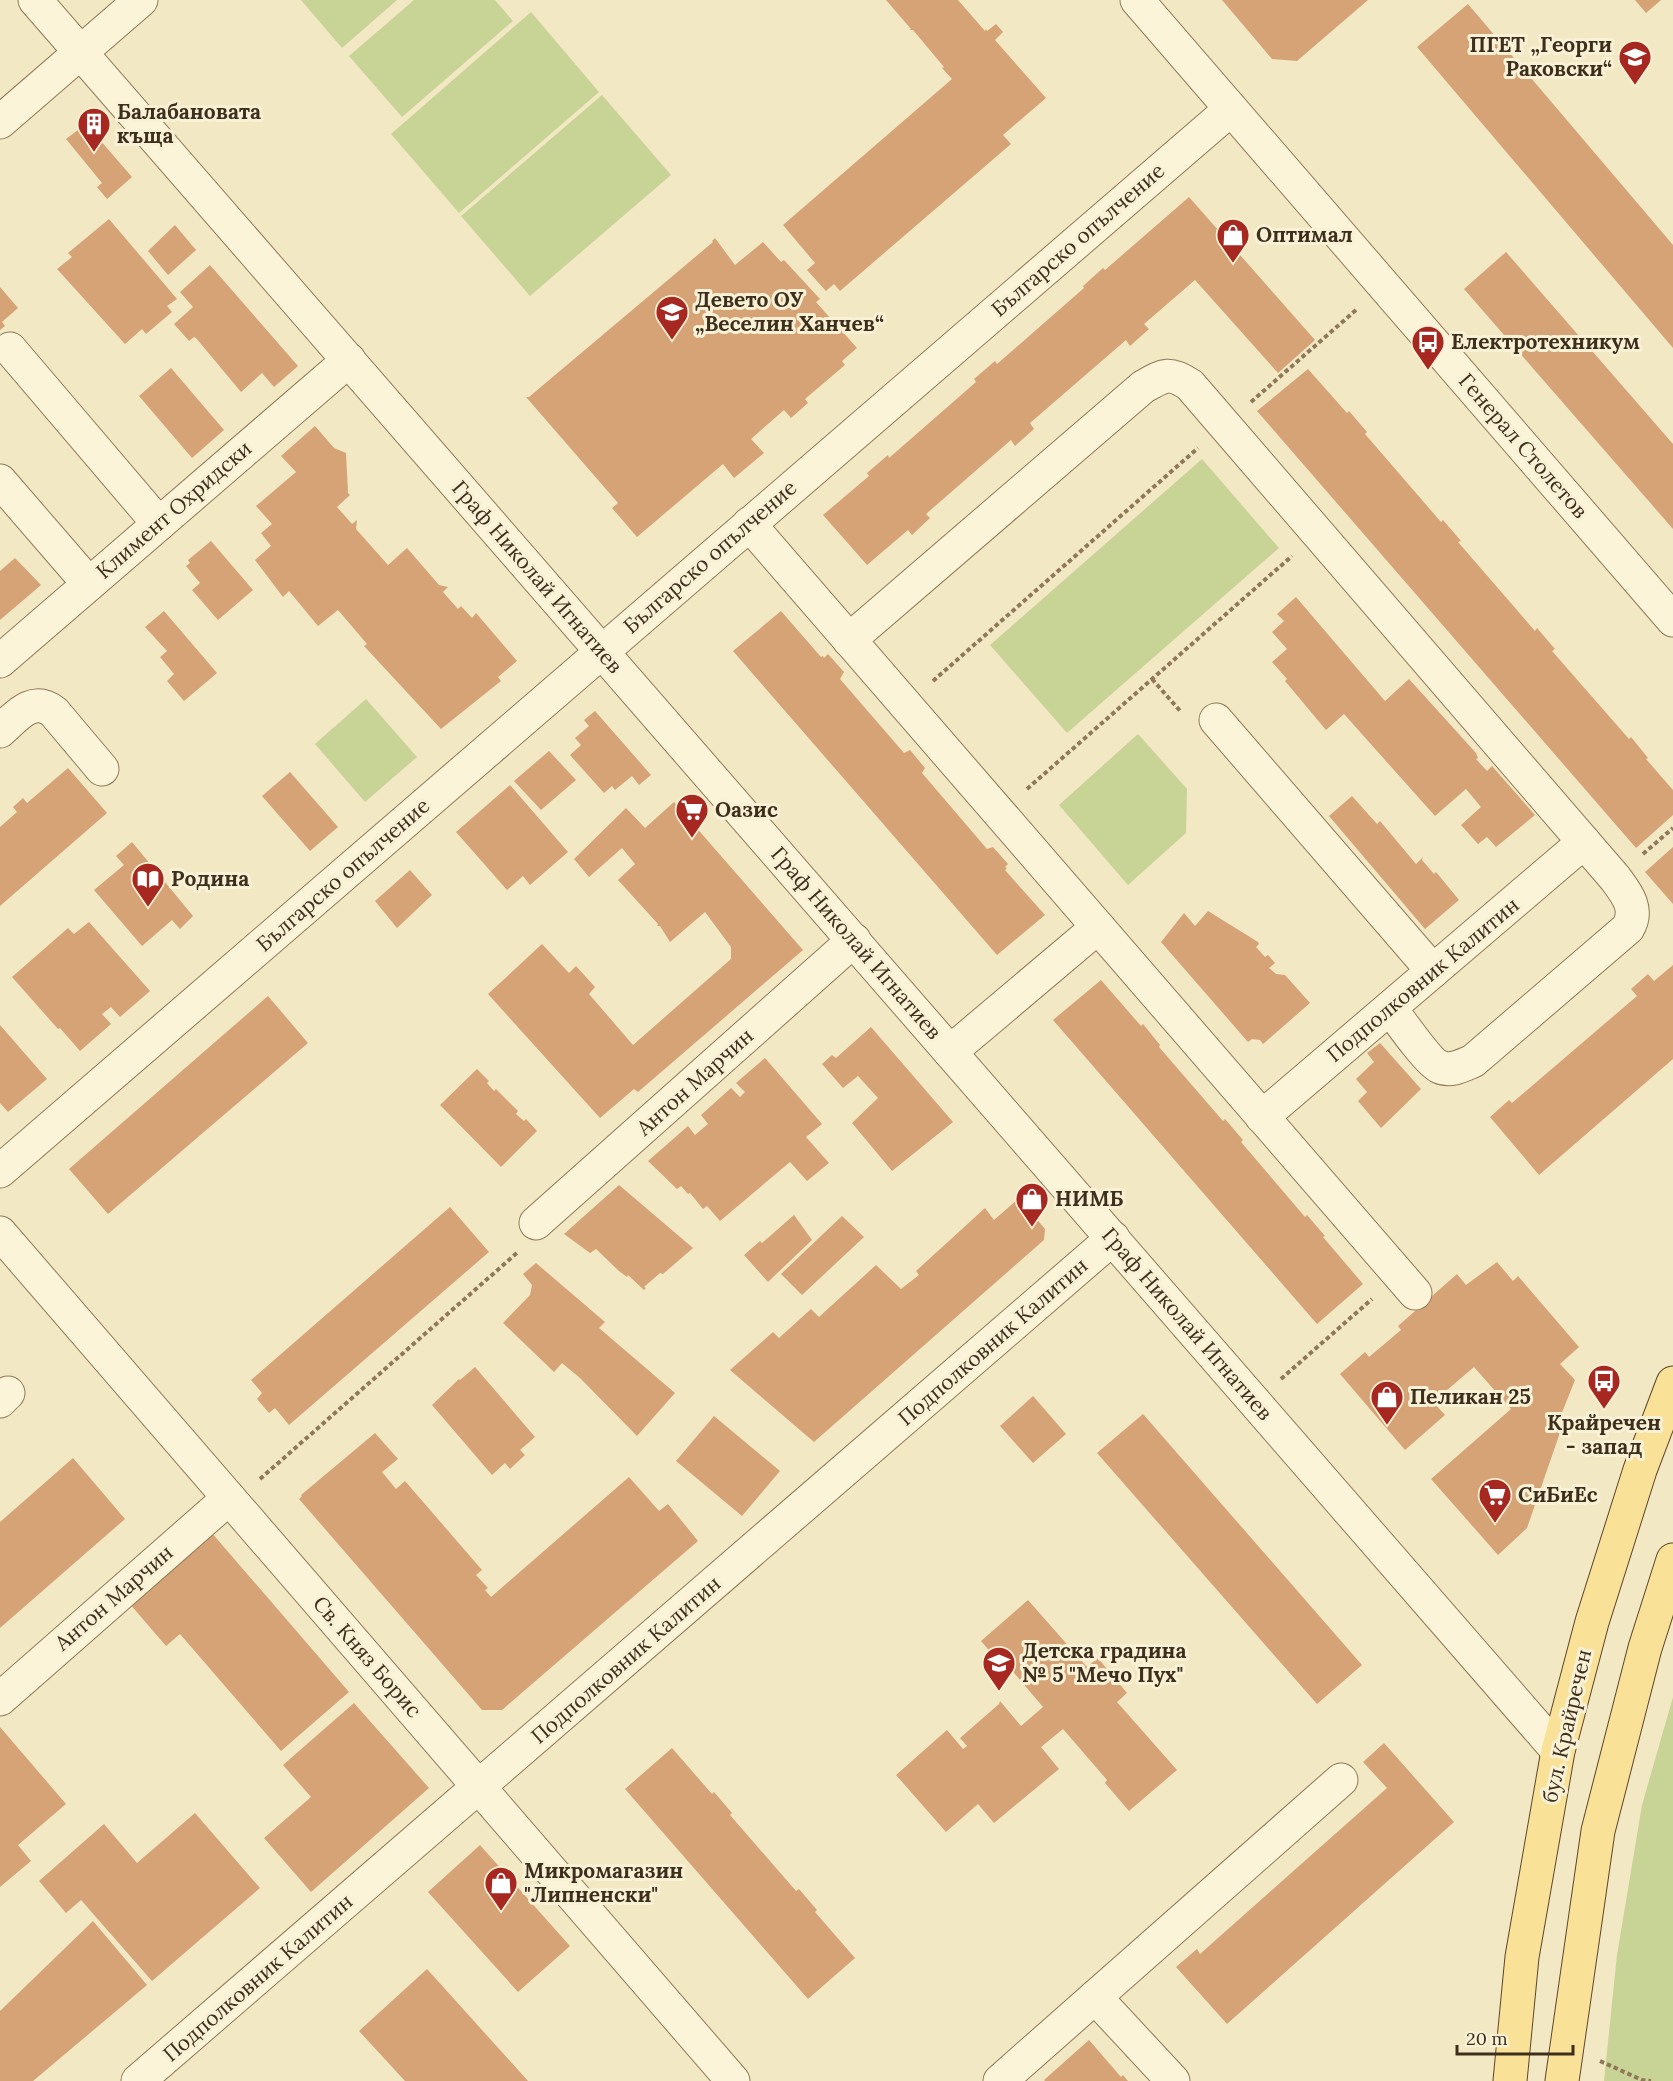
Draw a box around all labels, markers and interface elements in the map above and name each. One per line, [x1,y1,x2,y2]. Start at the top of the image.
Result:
place label: ПГЕТ „Георги Раковски“ [1470,31,1612,82]
school or university icon: ПГЕТ „Георги Раковски“ [1617,39,1653,86]
place label: Балабановата къща [117,98,261,149]
building icon: Балабановата къща [76,106,112,153]
street label: Българско опълчение [985,157,1170,322]
shop icon: Оптимал [1215,217,1251,264]
place label: Оптимал [1256,221,1353,248]
place label: Девето ОУ „Веселин Ханчев“ [695,286,884,337]
school or university icon: Девето ОУ „Веселин Ханчев“ [654,294,690,341]
bus stop icon: Електротехникум [1410,324,1446,371]
place label: Електротехникум [1451,328,1640,355]
street label: Генерал Столетов [1453,368,1594,524]
street label: Климент Охридски [90,435,257,585]
street label: Българско опълчение [617,474,802,639]
street label: Граф Николай Игнатиев [446,475,629,679]
street label: Българско опълчение [250,792,435,957]
supermarket icon: Оазис [674,792,710,839]
place label: Оазис [715,796,778,823]
street label: Граф Николай Игнатиев [765,841,948,1045]
library icon: Родина [130,861,166,908]
place label: Родина [171,865,249,892]
street label: Подполковник Калитин [1321,891,1524,1068]
street label: Антон Марчин [630,1022,759,1142]
shop icon: НИМБ [1014,1181,1050,1228]
place label: НИМБ [1055,1185,1124,1212]
street label: Граф Николай Игнатиев [1096,1222,1279,1426]
street label: Подполковник Калитин [892,1252,1093,1431]
bus stop icon: Крайречен - запад [1586,1363,1622,1410]
shop icon: Пеликан 25 [1369,1379,1405,1426]
place label: Пеликан 25 [1410,1383,1531,1410]
place label: Крайречен - запад [1547,1409,1661,1460]
supermarket icon: СиБиЕс [1477,1477,1513,1524]
place label: СиБиЕс [1518,1481,1598,1508]
street label: Антон Марчин [48,1539,178,1657]
street label: Подполковник Калитин [525,1570,726,1749]
street label: Св. Княз Борис [307,1590,428,1723]
place label: Детска градина № 5 "Мечо Пух" [1022,1637,1187,1688]
school or university icon: Детска градина № 5 "Мечо Пух" [981,1645,1017,1692]
street label: бул. Крайречен [1536,1647,1597,1805]
place label: Микромагазин "Липненски" [524,1857,683,1908]
shop icon: Микромагазин "Липненски" [483,1865,519,1912]
street label: Подполковник Калитин [157,1888,358,2067]
scale bar [1457,2018,1572,2056]
text: 20 m [1466,2027,1508,2050]

